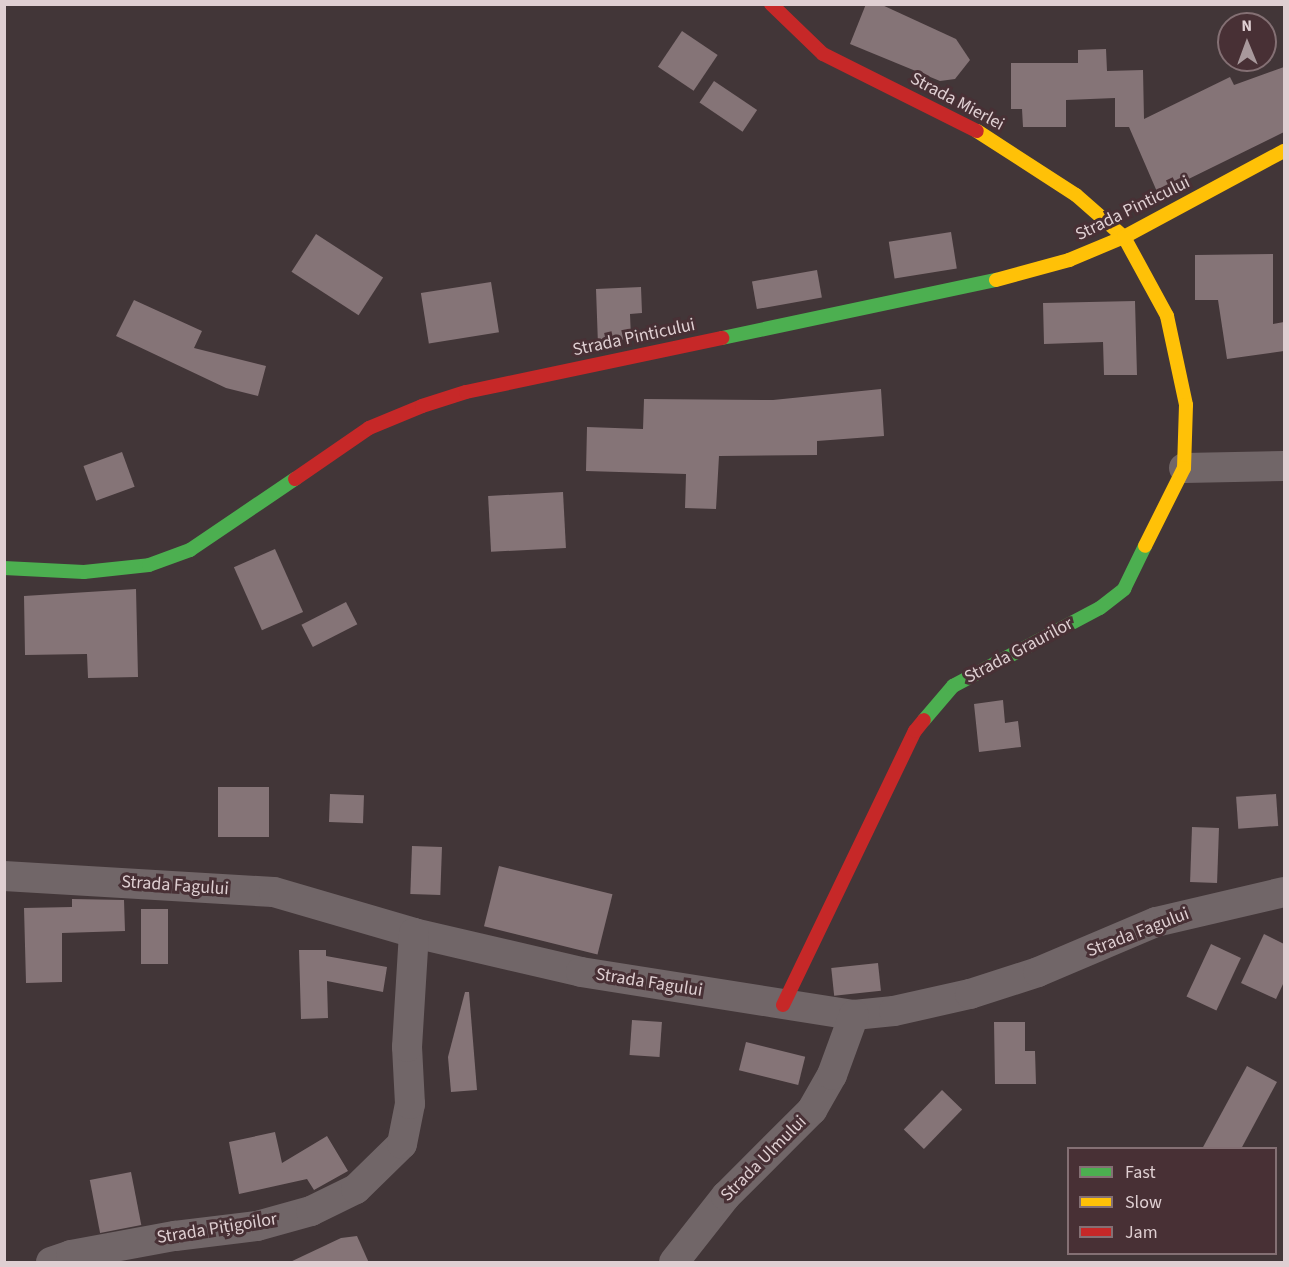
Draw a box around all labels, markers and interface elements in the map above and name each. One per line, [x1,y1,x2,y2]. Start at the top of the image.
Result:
north arrow [1217,12,1277,72]
text: N [1241,15,1252,37]
street label: Strada Mierlei [906,68,1008,136]
street label: Strada Pinticului [1072,172,1194,246]
street label: Strada Pinticului [571,314,697,362]
street label: Strada Graurilor [961,613,1077,689]
street label: Strada Fagului [120,871,230,901]
street label: Strada Fagului [1084,904,1192,962]
street label: Strada Fagului [594,964,704,1002]
street label: Strada Ulmului [717,1112,811,1206]
legend [1067,1147,1277,1255]
text: Fast [1125,1160,1156,1185]
text: Slow [1125,1190,1162,1215]
street label: Strada Pițigoilor [155,1209,279,1249]
text: Jam [1125,1220,1158,1245]

